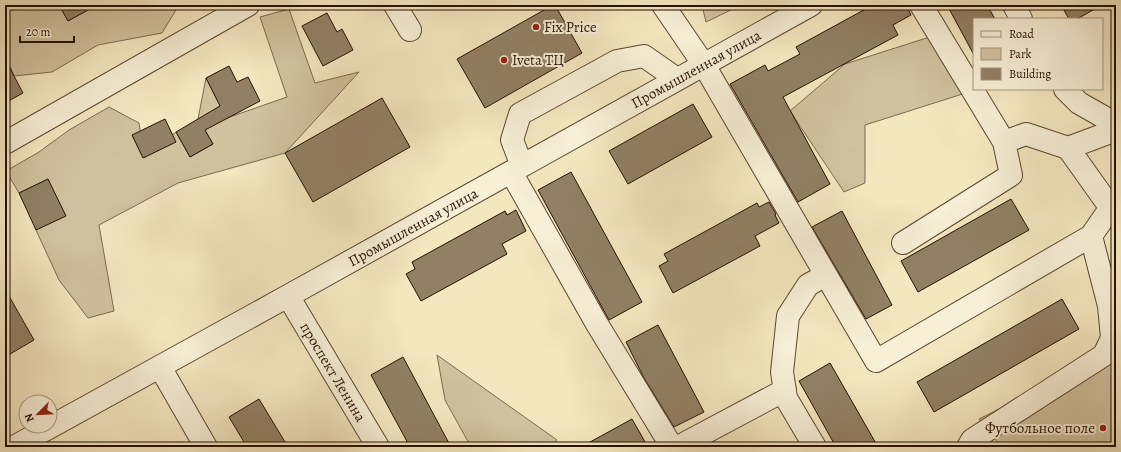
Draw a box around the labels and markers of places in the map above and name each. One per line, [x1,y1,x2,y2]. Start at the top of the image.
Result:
place label: Fix Price [544,17,597,37]
marker: Fix Price [531,22,541,32]
place label: Iveta ТЦ [512,50,564,70]
marker: Iveta ТЦ [499,55,509,65]
place label: Футбольное поле [985,418,1095,438]
marker: Футбольное поле [1098,423,1108,433]

